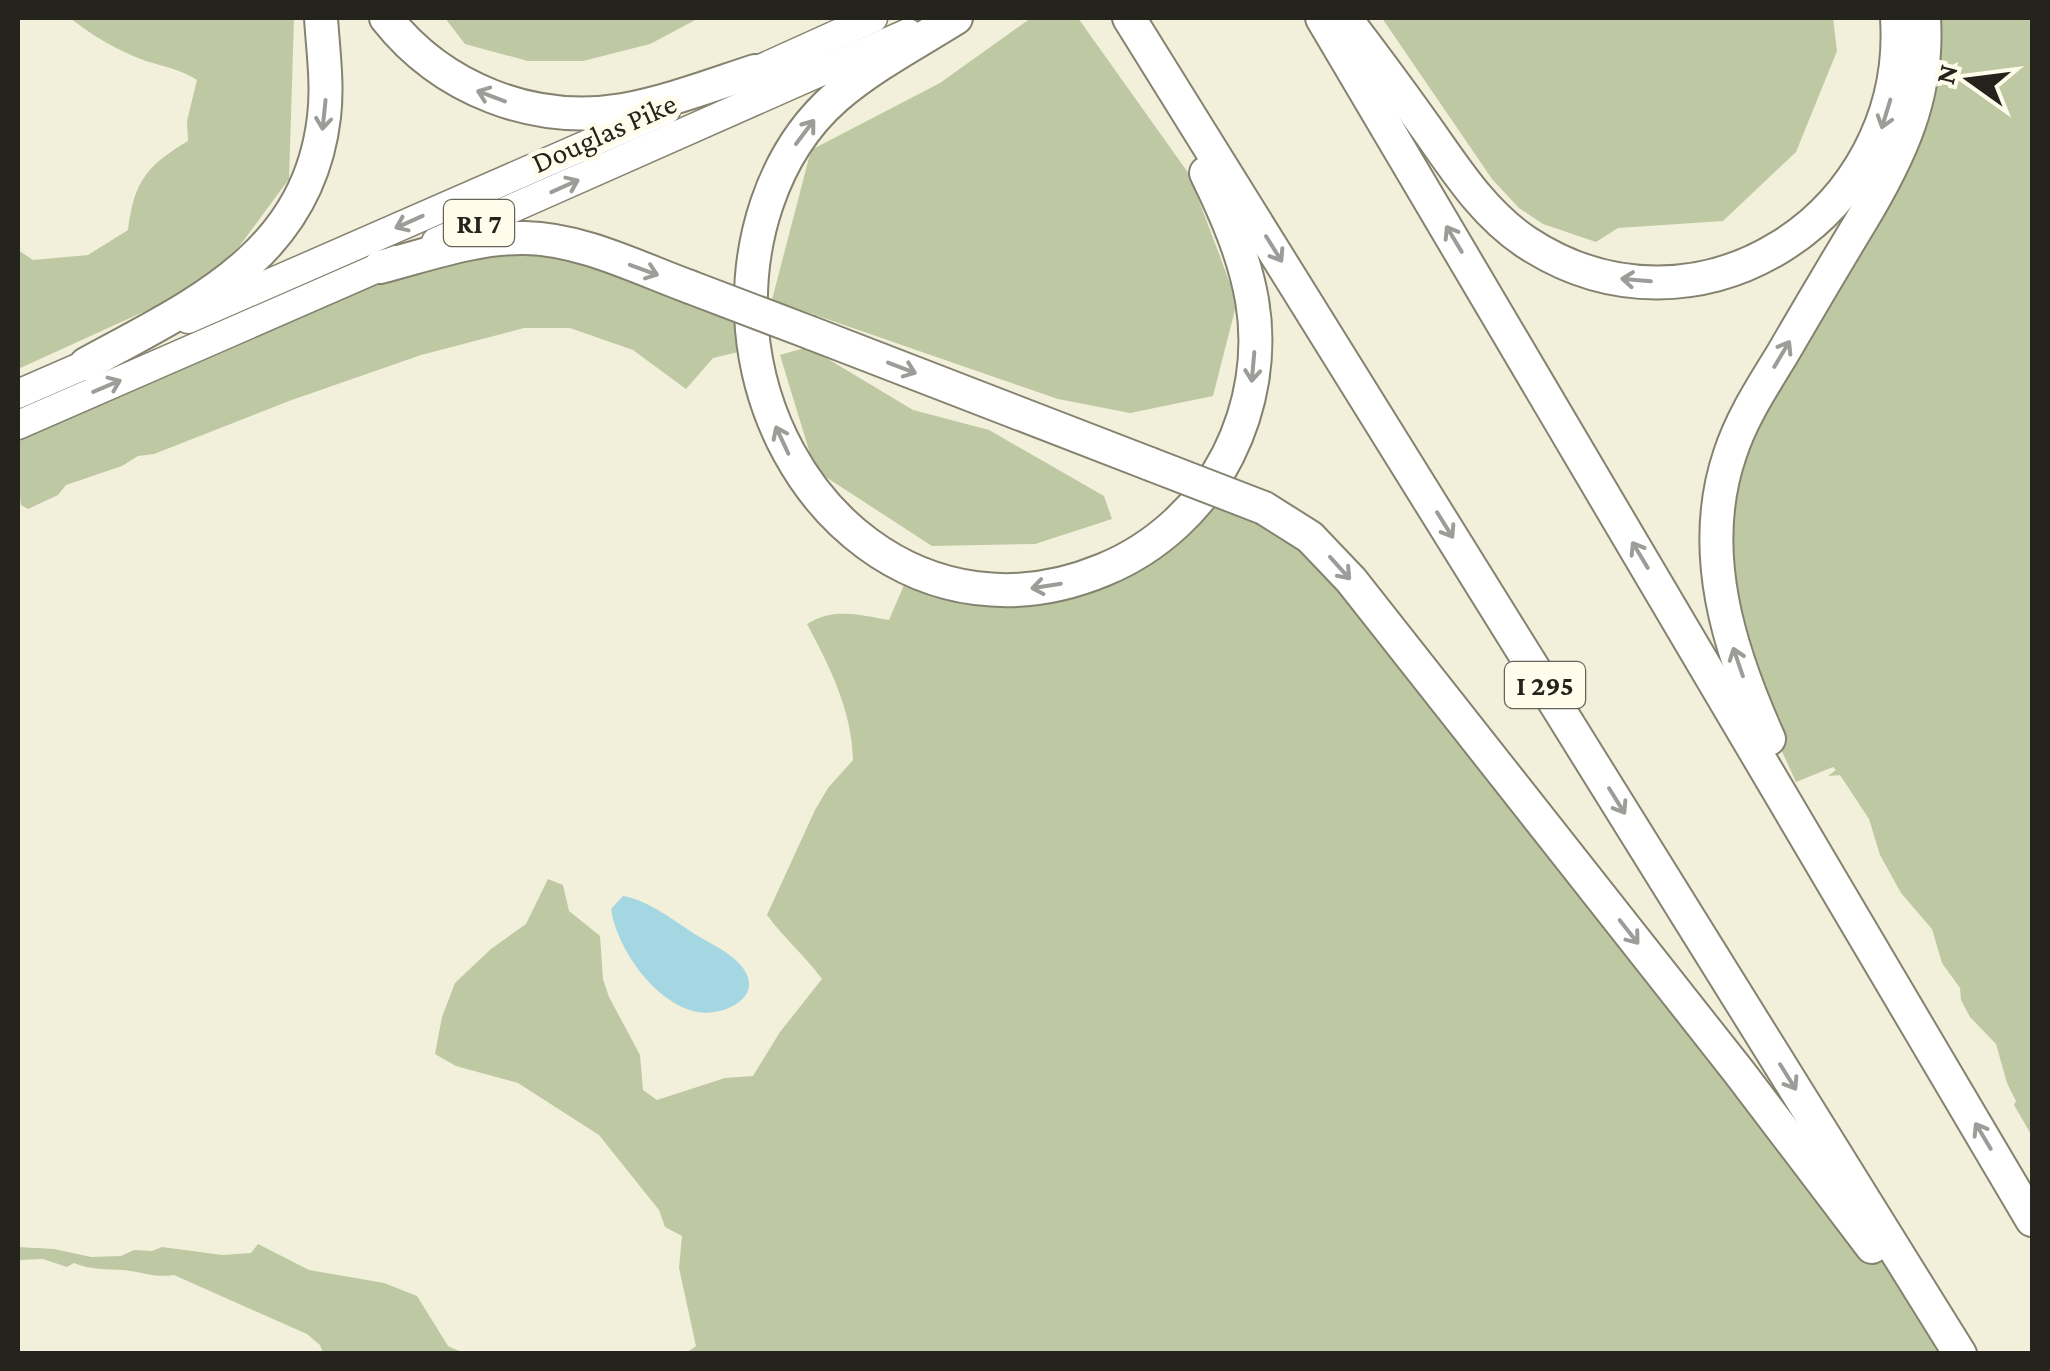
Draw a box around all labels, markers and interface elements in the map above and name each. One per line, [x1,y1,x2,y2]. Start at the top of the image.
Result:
north arrow [1920,30,2020,130]
text: N [1929,61,1964,87]
one-way arrow [476,86,507,104]
street label: Douglas Pike [526,86,682,180]
one-way arrow [1876,97,1894,129]
one-way arrow [314,98,333,130]
one-way arrow [794,119,815,146]
one-way arrow [549,176,580,194]
road number: RI 7 [444,200,514,246]
one-way arrow [394,214,425,232]
one-way arrow [1444,226,1464,254]
one-way arrow [1263,234,1284,263]
one-way arrow [627,262,658,280]
one-way arrow [1621,270,1653,289]
one-way arrow [1772,340,1792,369]
one-way arrow [1244,351,1263,383]
one-way arrow [886,361,917,379]
one-way arrow [91,375,122,393]
one-way arrow [772,426,791,456]
one-way arrow [1435,510,1455,539]
one-way arrow [1630,541,1650,570]
one-way arrow [1329,555,1352,580]
one-way arrow [1031,577,1063,596]
one-way arrow [1727,647,1745,679]
road number: I 295 [1505,662,1585,708]
one-way arrow [1606,786,1627,815]
one-way arrow [1618,918,1639,945]
one-way arrow [1778,1062,1798,1091]
one-way arrow [1973,1122,1993,1151]

